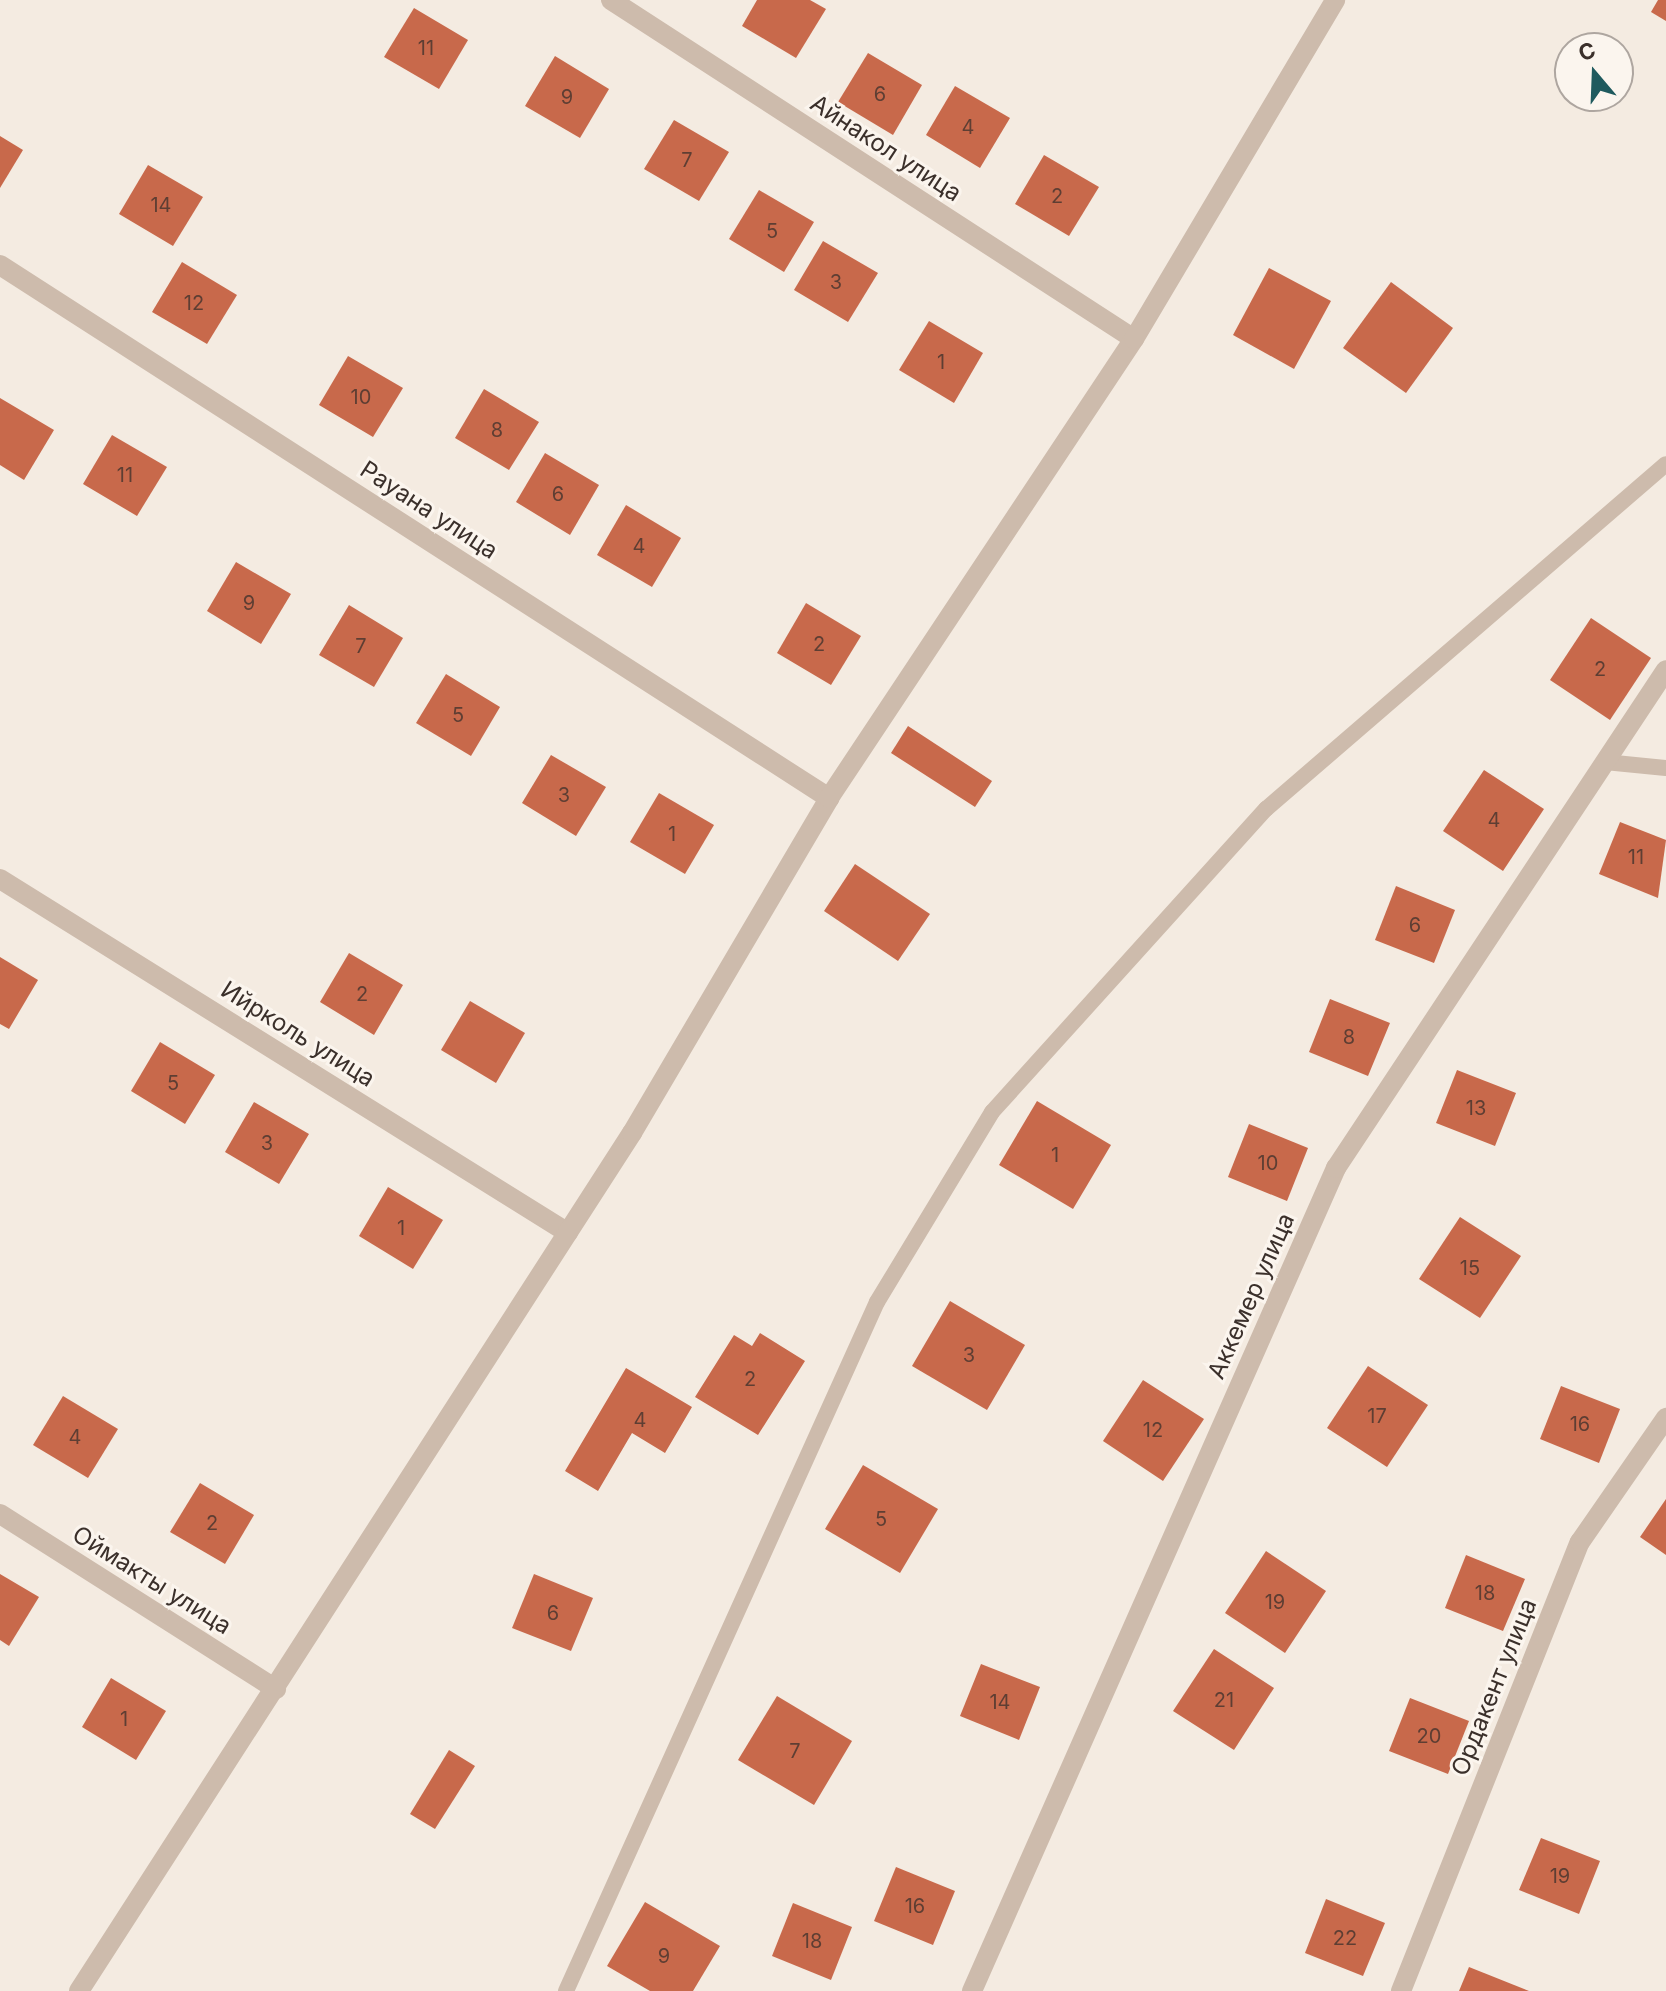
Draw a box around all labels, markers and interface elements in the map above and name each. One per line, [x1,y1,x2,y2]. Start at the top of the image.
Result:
north arrow [1554,32,1634,112]
house number: 11 [418,36,434,60]
text: С [1575,36,1599,66]
house number: 6 [874,82,886,106]
house number: 9 [561,85,573,109]
street label: Айнакол улица [805,89,967,207]
house number: 4 [962,115,974,139]
house number: 7 [681,148,693,172]
house number: 2 [1051,184,1063,208]
house number: 14 [150,193,172,217]
house number: 5 [766,219,778,243]
house number: 3 [830,270,842,294]
house number: 12 [184,291,204,315]
house number: 1 [937,350,945,374]
house number: 10 [351,385,371,409]
house number: 8 [491,418,503,442]
street label: Рауана улица [355,455,503,565]
house number: 11 [117,463,133,487]
house number: 6 [552,482,564,506]
house number: 4 [633,534,645,558]
house number: 9 [243,591,255,615]
house number: 2 [813,632,825,656]
house number: 7 [355,634,367,658]
house number: 2 [1594,657,1606,681]
house number: 5 [452,703,464,727]
house number: 3 [558,783,570,807]
house number: 4 [1488,808,1500,832]
house number: 1 [668,822,676,846]
house number: 11 [1628,845,1644,869]
house number: 6 [1409,913,1421,937]
street label: Ийрколь улица [216,975,380,1093]
house number: 2 [356,982,368,1006]
house number: 8 [1343,1025,1355,1049]
house number: 5 [167,1071,179,1095]
house number: 13 [1466,1096,1486,1120]
house number: 3 [261,1131,273,1155]
house number: 1 [1051,1143,1059,1167]
house number: 10 [1258,1151,1278,1175]
street label: Аккемер улица [1202,1209,1300,1383]
house number: 1 [397,1216,405,1240]
house number: 15 [1460,1256,1480,1280]
house number: 3 [963,1343,975,1367]
house number: 2 [744,1367,756,1391]
house number: 17 [1367,1404,1387,1428]
house number: 4 [634,1408,646,1432]
house number: 16 [1570,1412,1590,1436]
house number: 12 [1143,1418,1163,1442]
house number: 4 [69,1425,81,1449]
house number: 5 [875,1507,887,1531]
house number: 2 [206,1511,218,1535]
street label: Оймакты улица [67,1520,237,1640]
house number: 18 [1475,1581,1495,1605]
house number: 19 [1265,1590,1285,1614]
street label: Ордакент улица [1445,1594,1543,1780]
house number: 6 [547,1601,559,1625]
house number: 21 [1214,1688,1234,1712]
house number: 14 [989,1690,1011,1714]
house number: 1 [120,1707,128,1731]
house number: 20 [1417,1724,1441,1748]
house number: 7 [789,1739,801,1763]
house number: 19 [1550,1864,1570,1888]
house number: 16 [905,1894,925,1918]
house number: 22 [1333,1926,1357,1950]
house number: 18 [802,1929,822,1953]
house number: 9 [658,1944,670,1968]

